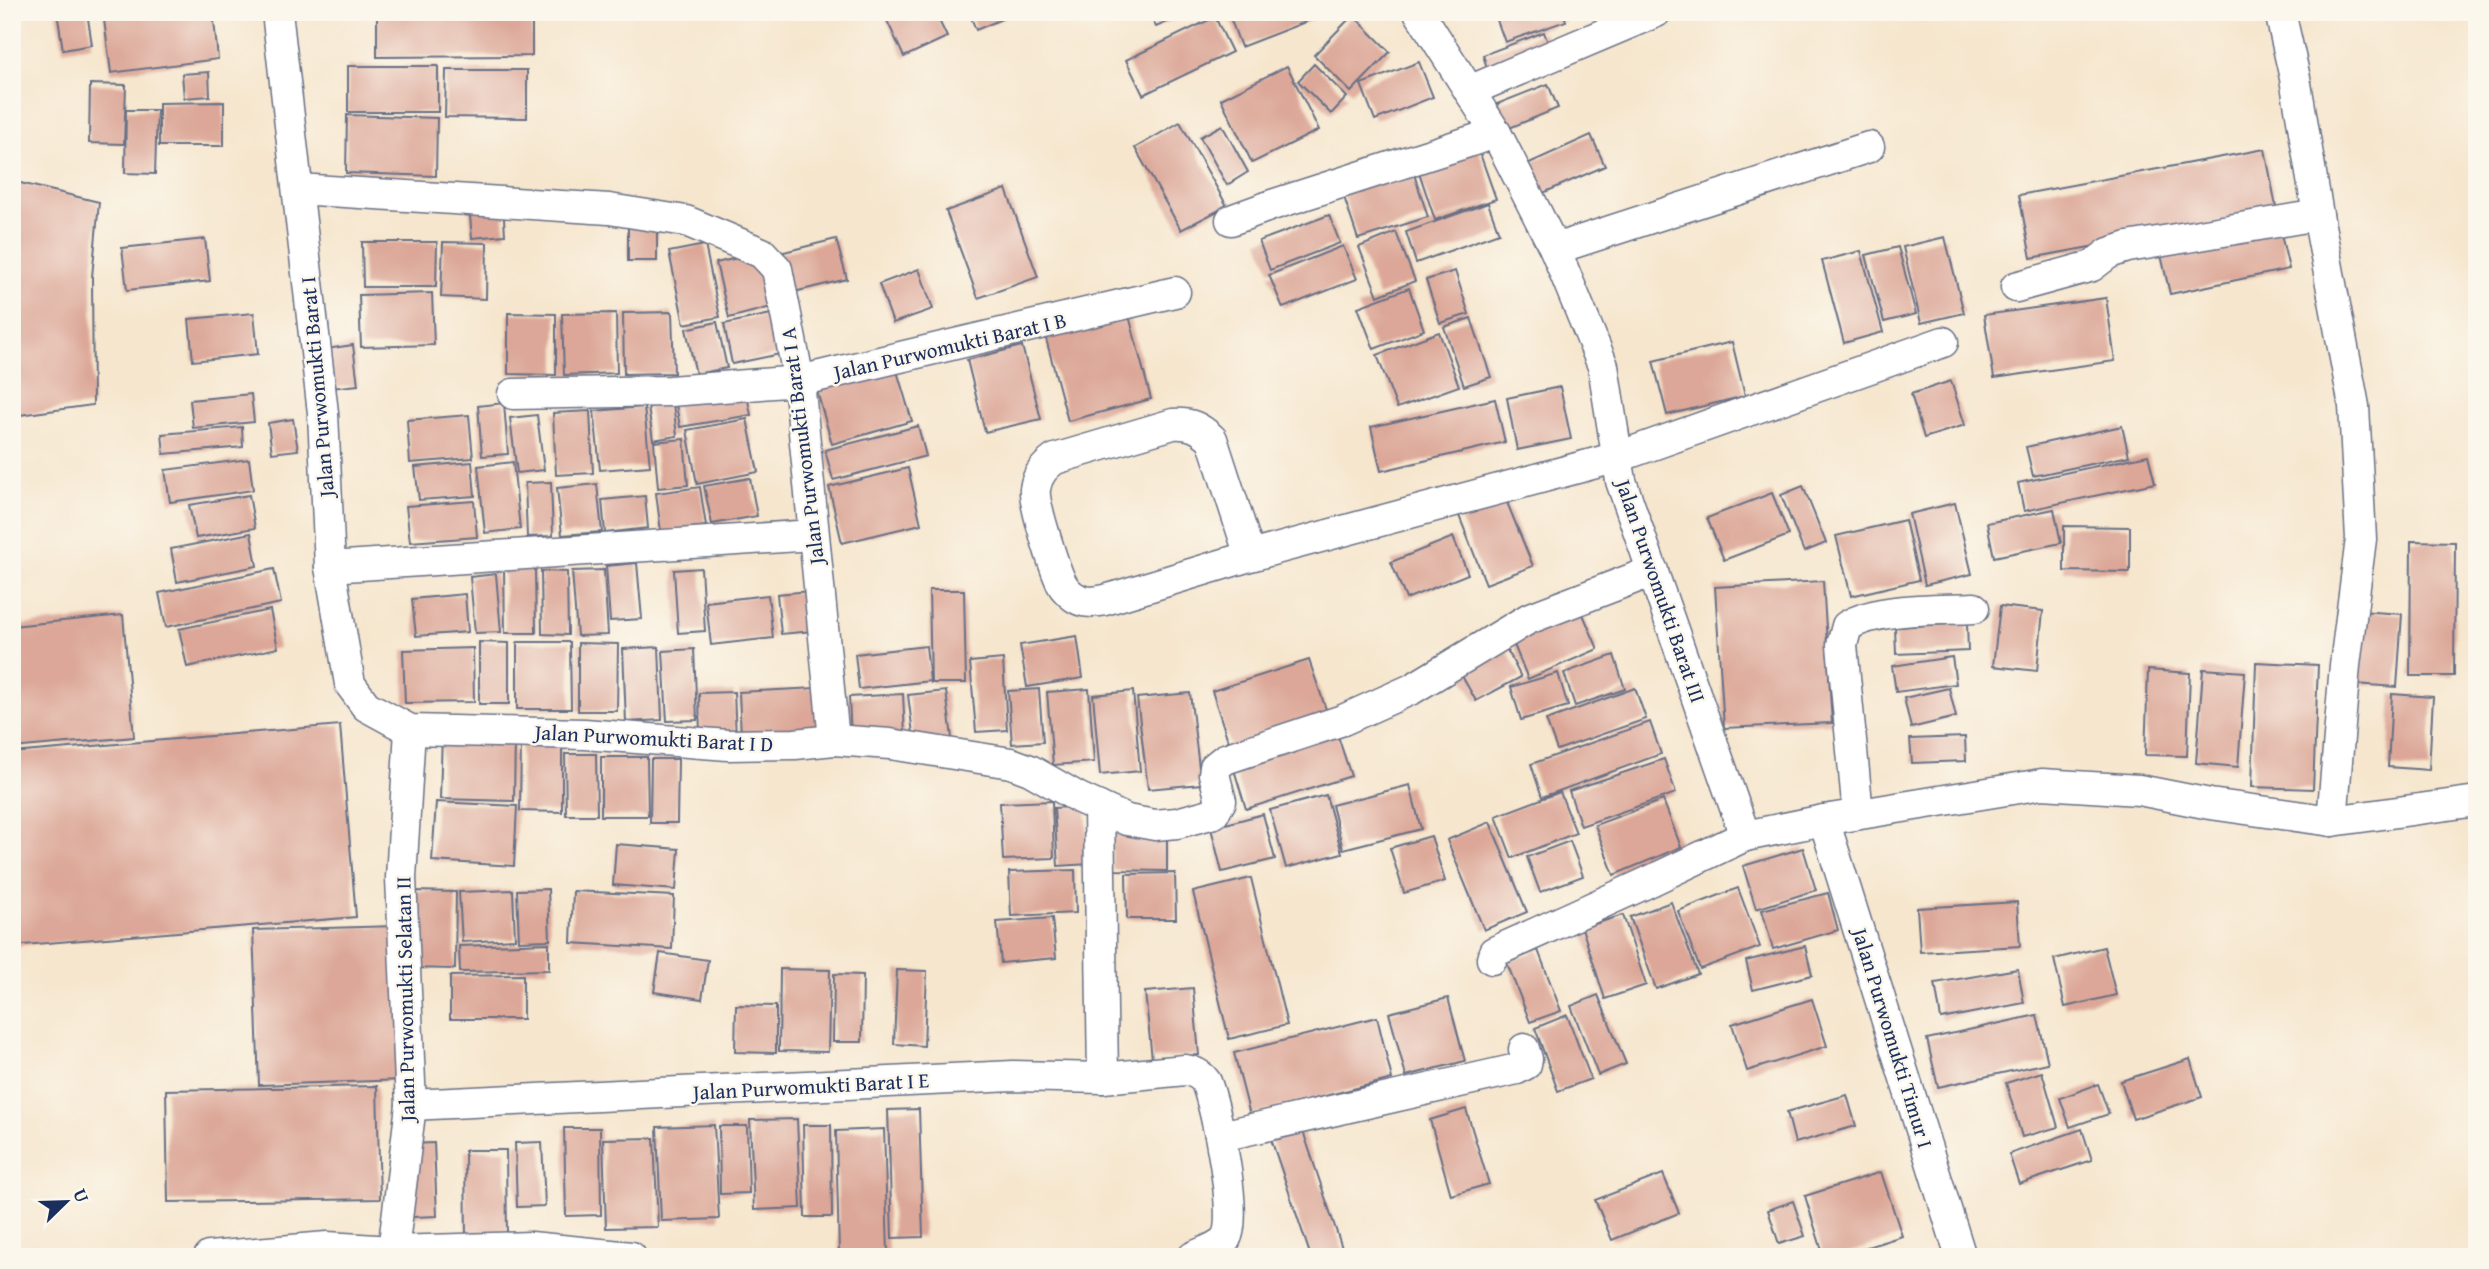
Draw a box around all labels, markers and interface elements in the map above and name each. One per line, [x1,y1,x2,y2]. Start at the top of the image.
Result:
street label: Jalan Purwomukti Barat I [292,275,342,502]
street label: Jalan Purwomukti Barat I B [828,304,1069,389]
street label: Jalan Purwomukti Barat I A [772,325,832,569]
street label: Jalan Purwomukti Barat III [1607,472,1714,707]
street label: Jalan Purwomukti Barat I D [531,716,774,760]
street label: Jalan Purwomukti Selatan II [387,876,423,1125]
street label: Jalan Purwomukti Timur I [1844,921,1941,1152]
street label: Jalan Purwomukti Barat I E [689,1064,930,1108]
north arrow [32,1168,102,1238]
text: U [66,1184,97,1207]

